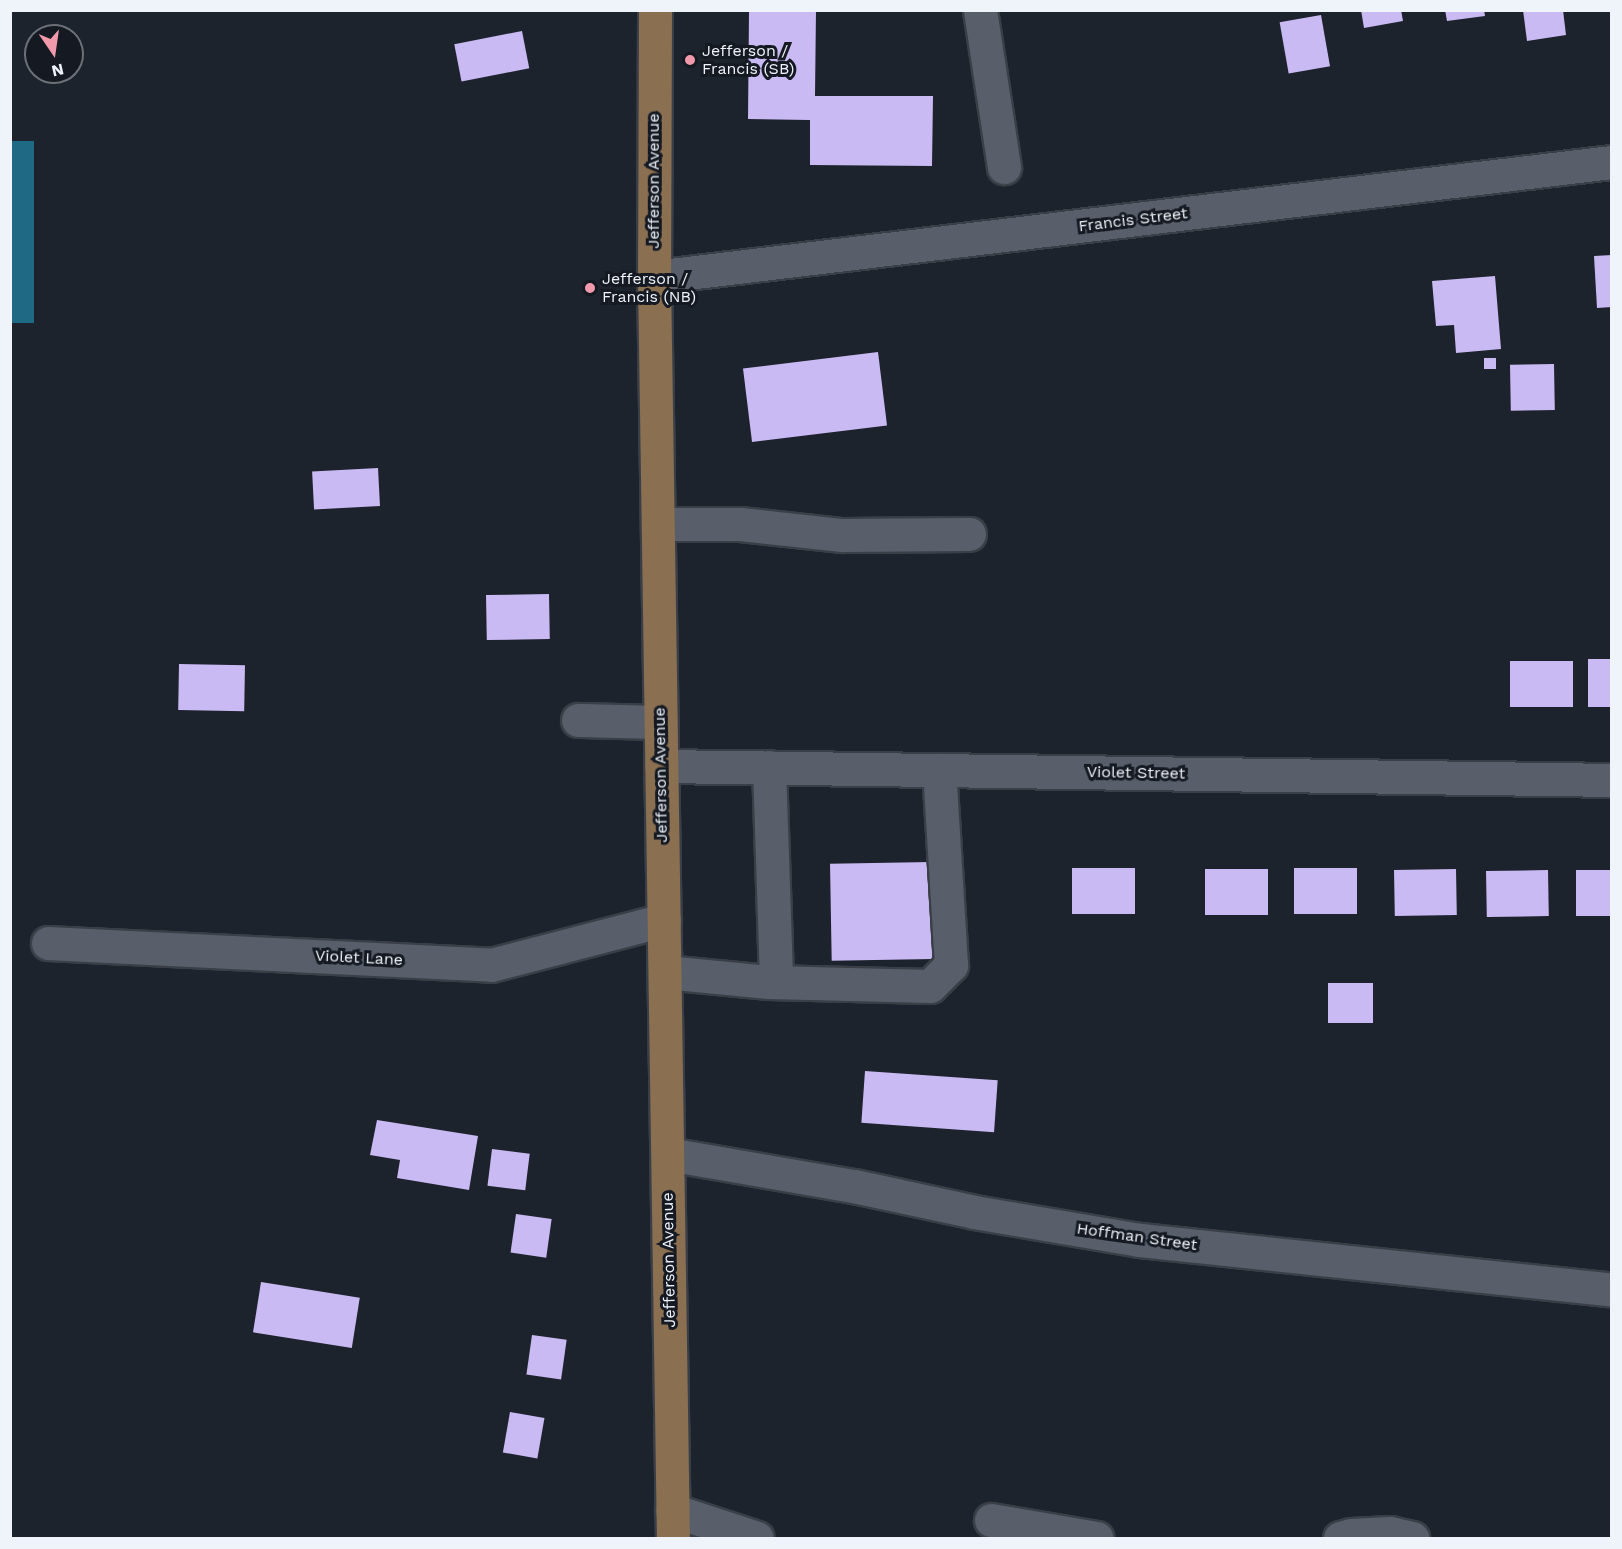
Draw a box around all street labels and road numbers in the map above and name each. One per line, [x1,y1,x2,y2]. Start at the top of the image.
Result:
street label: Jefferson Avenue [644,113,664,249]
street label: Francis Street [1077,204,1189,236]
street label: Jefferson Avenue [650,707,672,843]
street label: Violet Street [1087,763,1185,783]
street label: Violet Lane [315,946,403,970]
street label: Jefferson Avenue [658,1192,680,1328]
street label: Hoffman Street [1076,1219,1198,1255]

